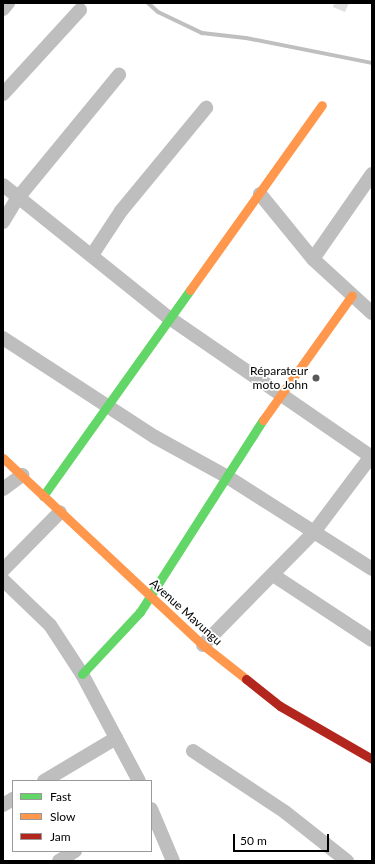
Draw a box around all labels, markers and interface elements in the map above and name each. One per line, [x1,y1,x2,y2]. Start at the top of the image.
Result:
place label: Réparateur moto John [250,364,308,392]
marker: Réparateur moto John [311,373,321,383]
street label: Avenue Mavungu [147,576,225,648]
legend [12,780,152,852]
text: Fast [50,789,71,804]
text: Slow [50,809,75,824]
scale bar [235,826,331,852]
text: Jam [50,829,71,844]
text: 50 m [240,833,267,848]

